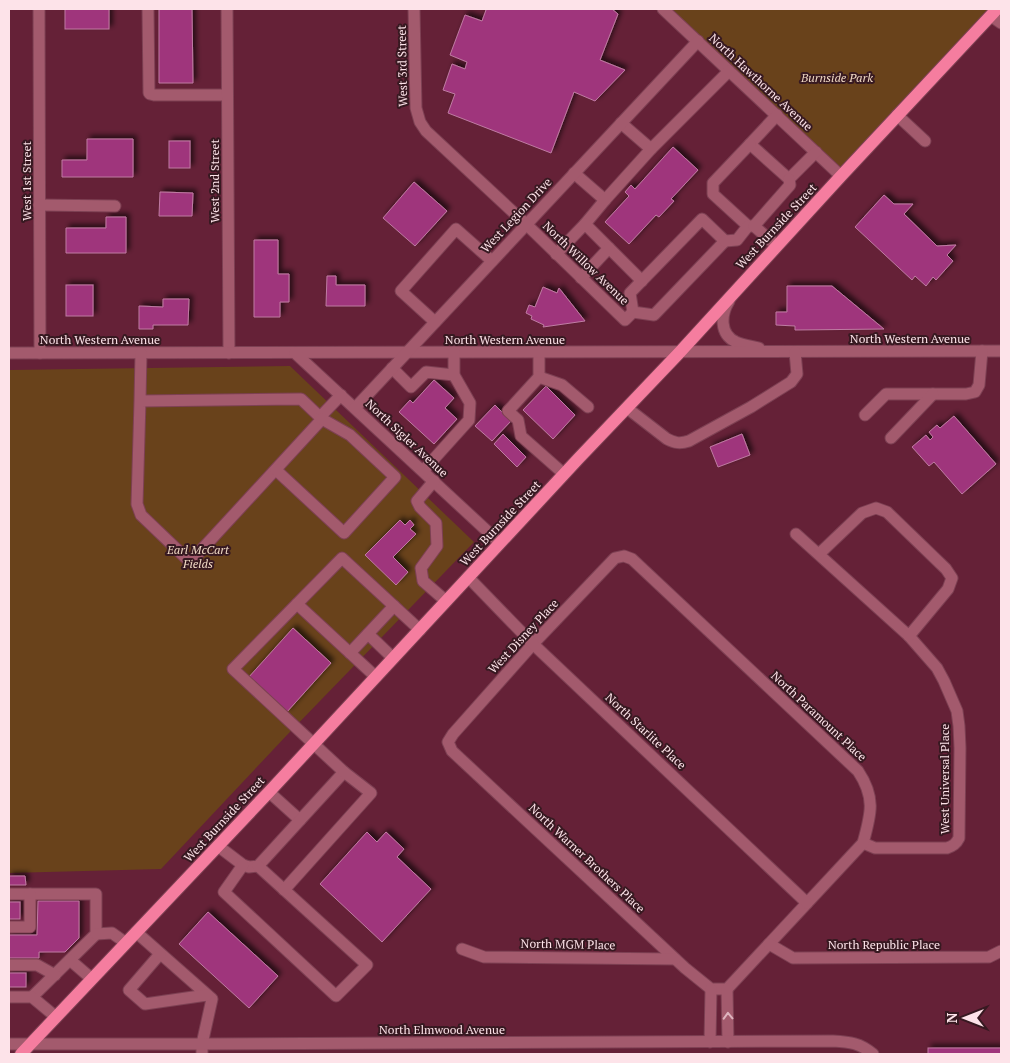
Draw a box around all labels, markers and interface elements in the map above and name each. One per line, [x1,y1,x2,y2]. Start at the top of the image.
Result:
street label: West 3rd Street [394,25,410,107]
street label: North Hawthorne Avenue [706,30,816,134]
park label: Burnside Park [800,70,873,85]
street label: West 2nd Street [207,138,222,223]
street label: West 1st Street [19,140,34,221]
street label: West Legion Drive [477,174,555,256]
street label: West Burnside Street [732,180,820,272]
street label: North Willow Avenue [540,218,632,308]
street label: North Western Avenue [850,331,970,346]
street label: North Western Avenue [40,332,160,347]
street label: North Western Avenue [445,332,565,347]
street label: North Sigler Avenue [363,396,451,480]
street label: West Burnside Street [456,477,544,569]
park label: Earl McCart Fields [166,542,230,571]
street label: West Disney Place [485,596,561,676]
street label: North Paramount Place [768,668,870,764]
street label: North Starlite Place [603,690,689,772]
street label: West Universal Place [937,724,952,834]
street label: West Burnside Street [180,773,268,865]
street label: North Warner Brothers Place [526,800,648,916]
street label: North MGM Place [521,936,615,952]
street label: North Republic Place [828,937,940,952]
north arrow [940,993,990,1043]
one-way arrow [722,1011,733,1019]
text: N [942,1012,961,1023]
street label: North Elmwood Avenue [379,1022,505,1037]

